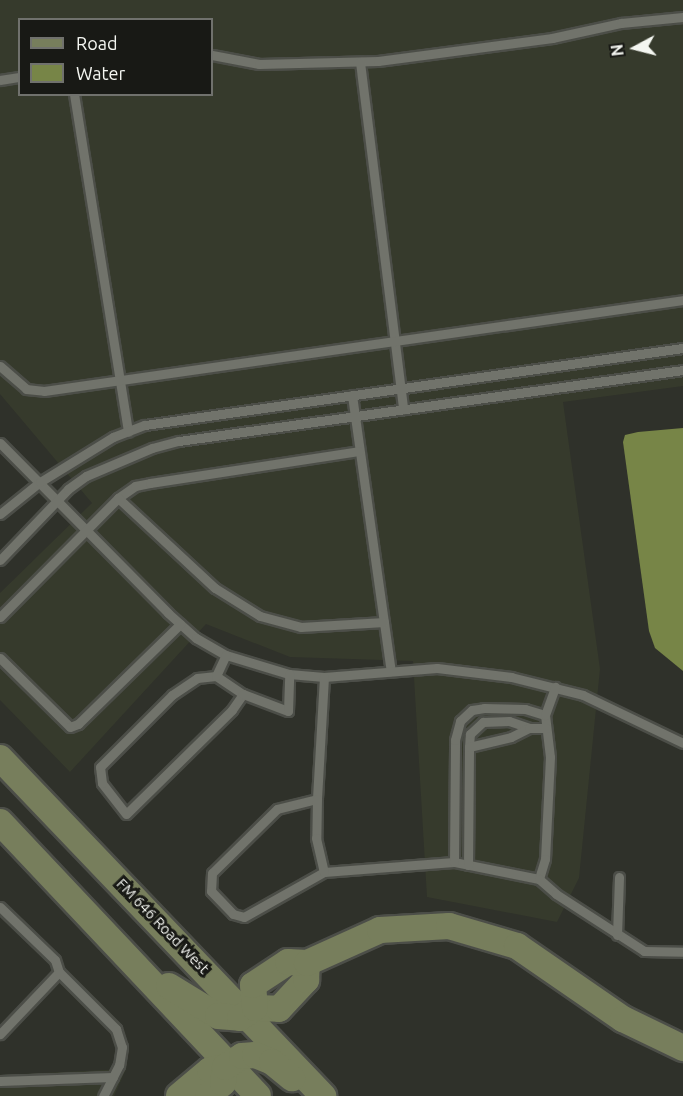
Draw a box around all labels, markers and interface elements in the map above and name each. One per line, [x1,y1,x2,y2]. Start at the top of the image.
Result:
legend [18,18,213,96]
north arrow [605,18,665,78]
text: Road [76,33,118,53]
text: N [607,43,627,57]
text: Water [76,63,125,83]
street label: FM 646 Road West [113,875,213,977]

